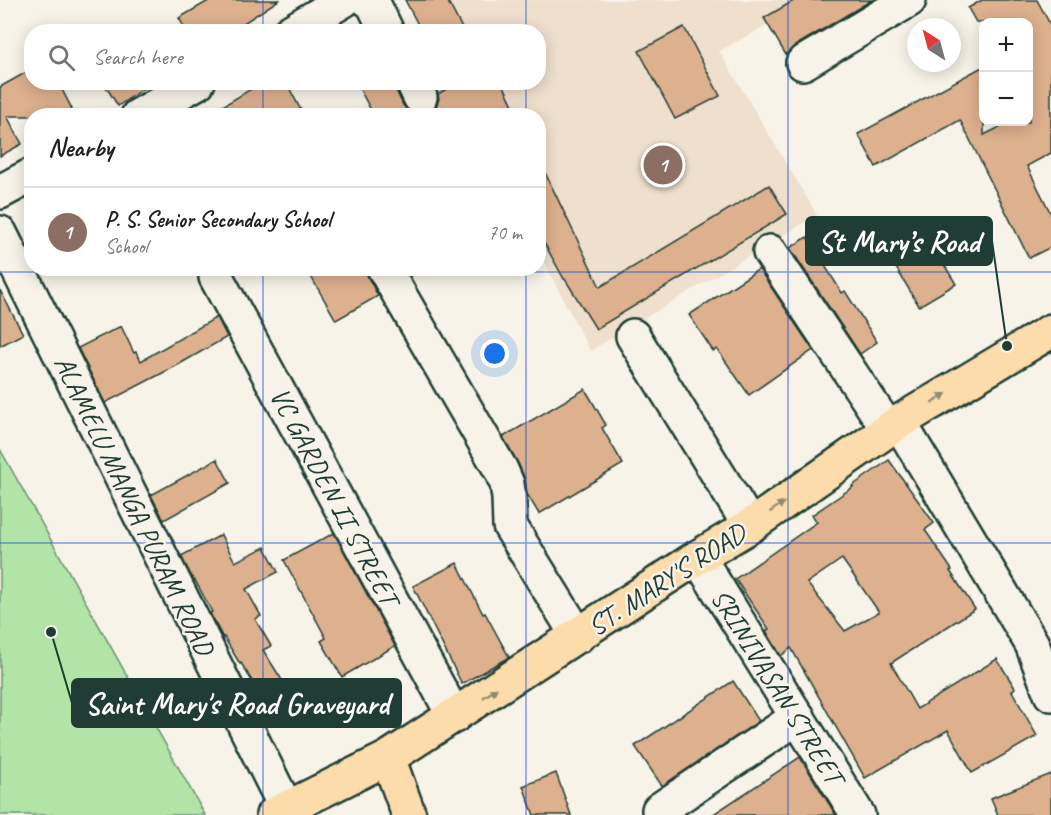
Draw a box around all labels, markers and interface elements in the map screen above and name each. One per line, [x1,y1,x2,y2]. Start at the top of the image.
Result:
north arrow [907,18,961,72]
map controls [979,18,1033,126]
button: + [979,18,1033,72]
search box [24,24,546,90]
icon: search [45,41,78,74]
text: Search here [93,43,183,71]
button: − [979,72,1033,126]
text: Nearby [48,131,113,164]
pin: 1 [644,142,682,188]
text: P. S. Senior Secondary School [105,206,331,234]
callout: St Mary’s Road [806,217,992,265]
text: 1 [63,220,72,245]
text: 70 m [488,220,522,245]
text: St Mary’s Road [818,223,985,261]
text: School [105,234,148,259]
your location [480,339,509,368]
street label: ALAMELU MANGA PURAM ROAD [47,350,223,662]
street label: VC GARDEN II STREET [262,381,410,617]
one-way arrow [931,392,947,403]
one-way arrow [769,501,785,513]
street label: ST. MARY'S ROAD [581,514,754,643]
street label: SRINIVASAN STREET [704,582,855,796]
callout: Saint Mary's Road Graveyard [72,679,401,727]
text: Saint Mary's Road Graveyard [85,685,394,724]
one-way arrow [482,688,498,699]

